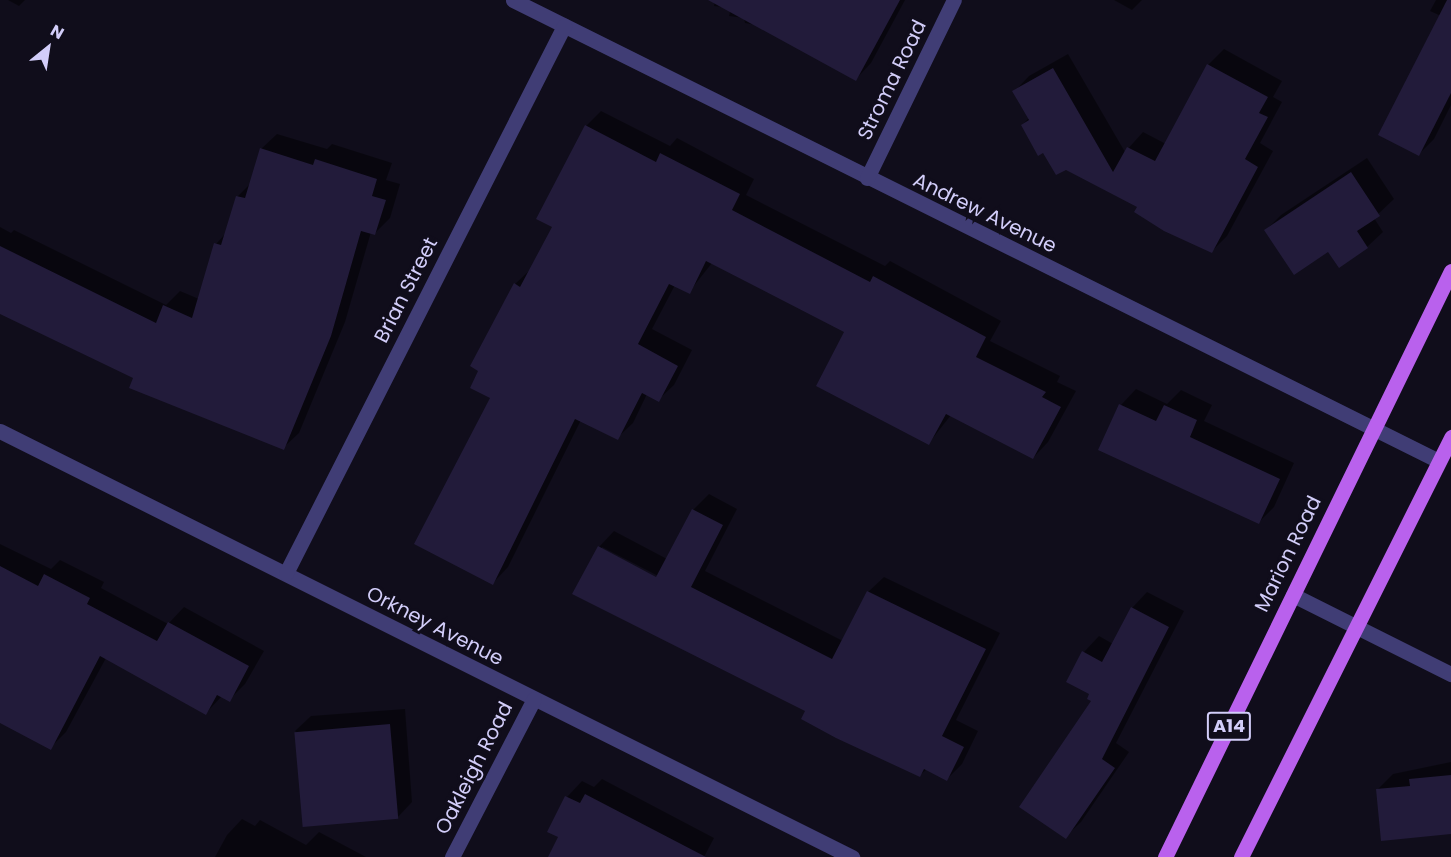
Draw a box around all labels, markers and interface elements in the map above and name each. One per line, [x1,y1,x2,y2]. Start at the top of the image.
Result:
street label: Stroma Road [853,16,931,144]
north arrow [18,18,78,78]
text: N [46,19,68,45]
street label: Andrew Avenue [909,168,1061,258]
street label: Brian Street [369,233,443,347]
street label: Marion Road [1250,492,1326,616]
street label: Orkney Avenue [363,581,507,671]
street label: Oakleigh Road [430,698,518,838]
road number: A14 [1206,711,1252,741]

